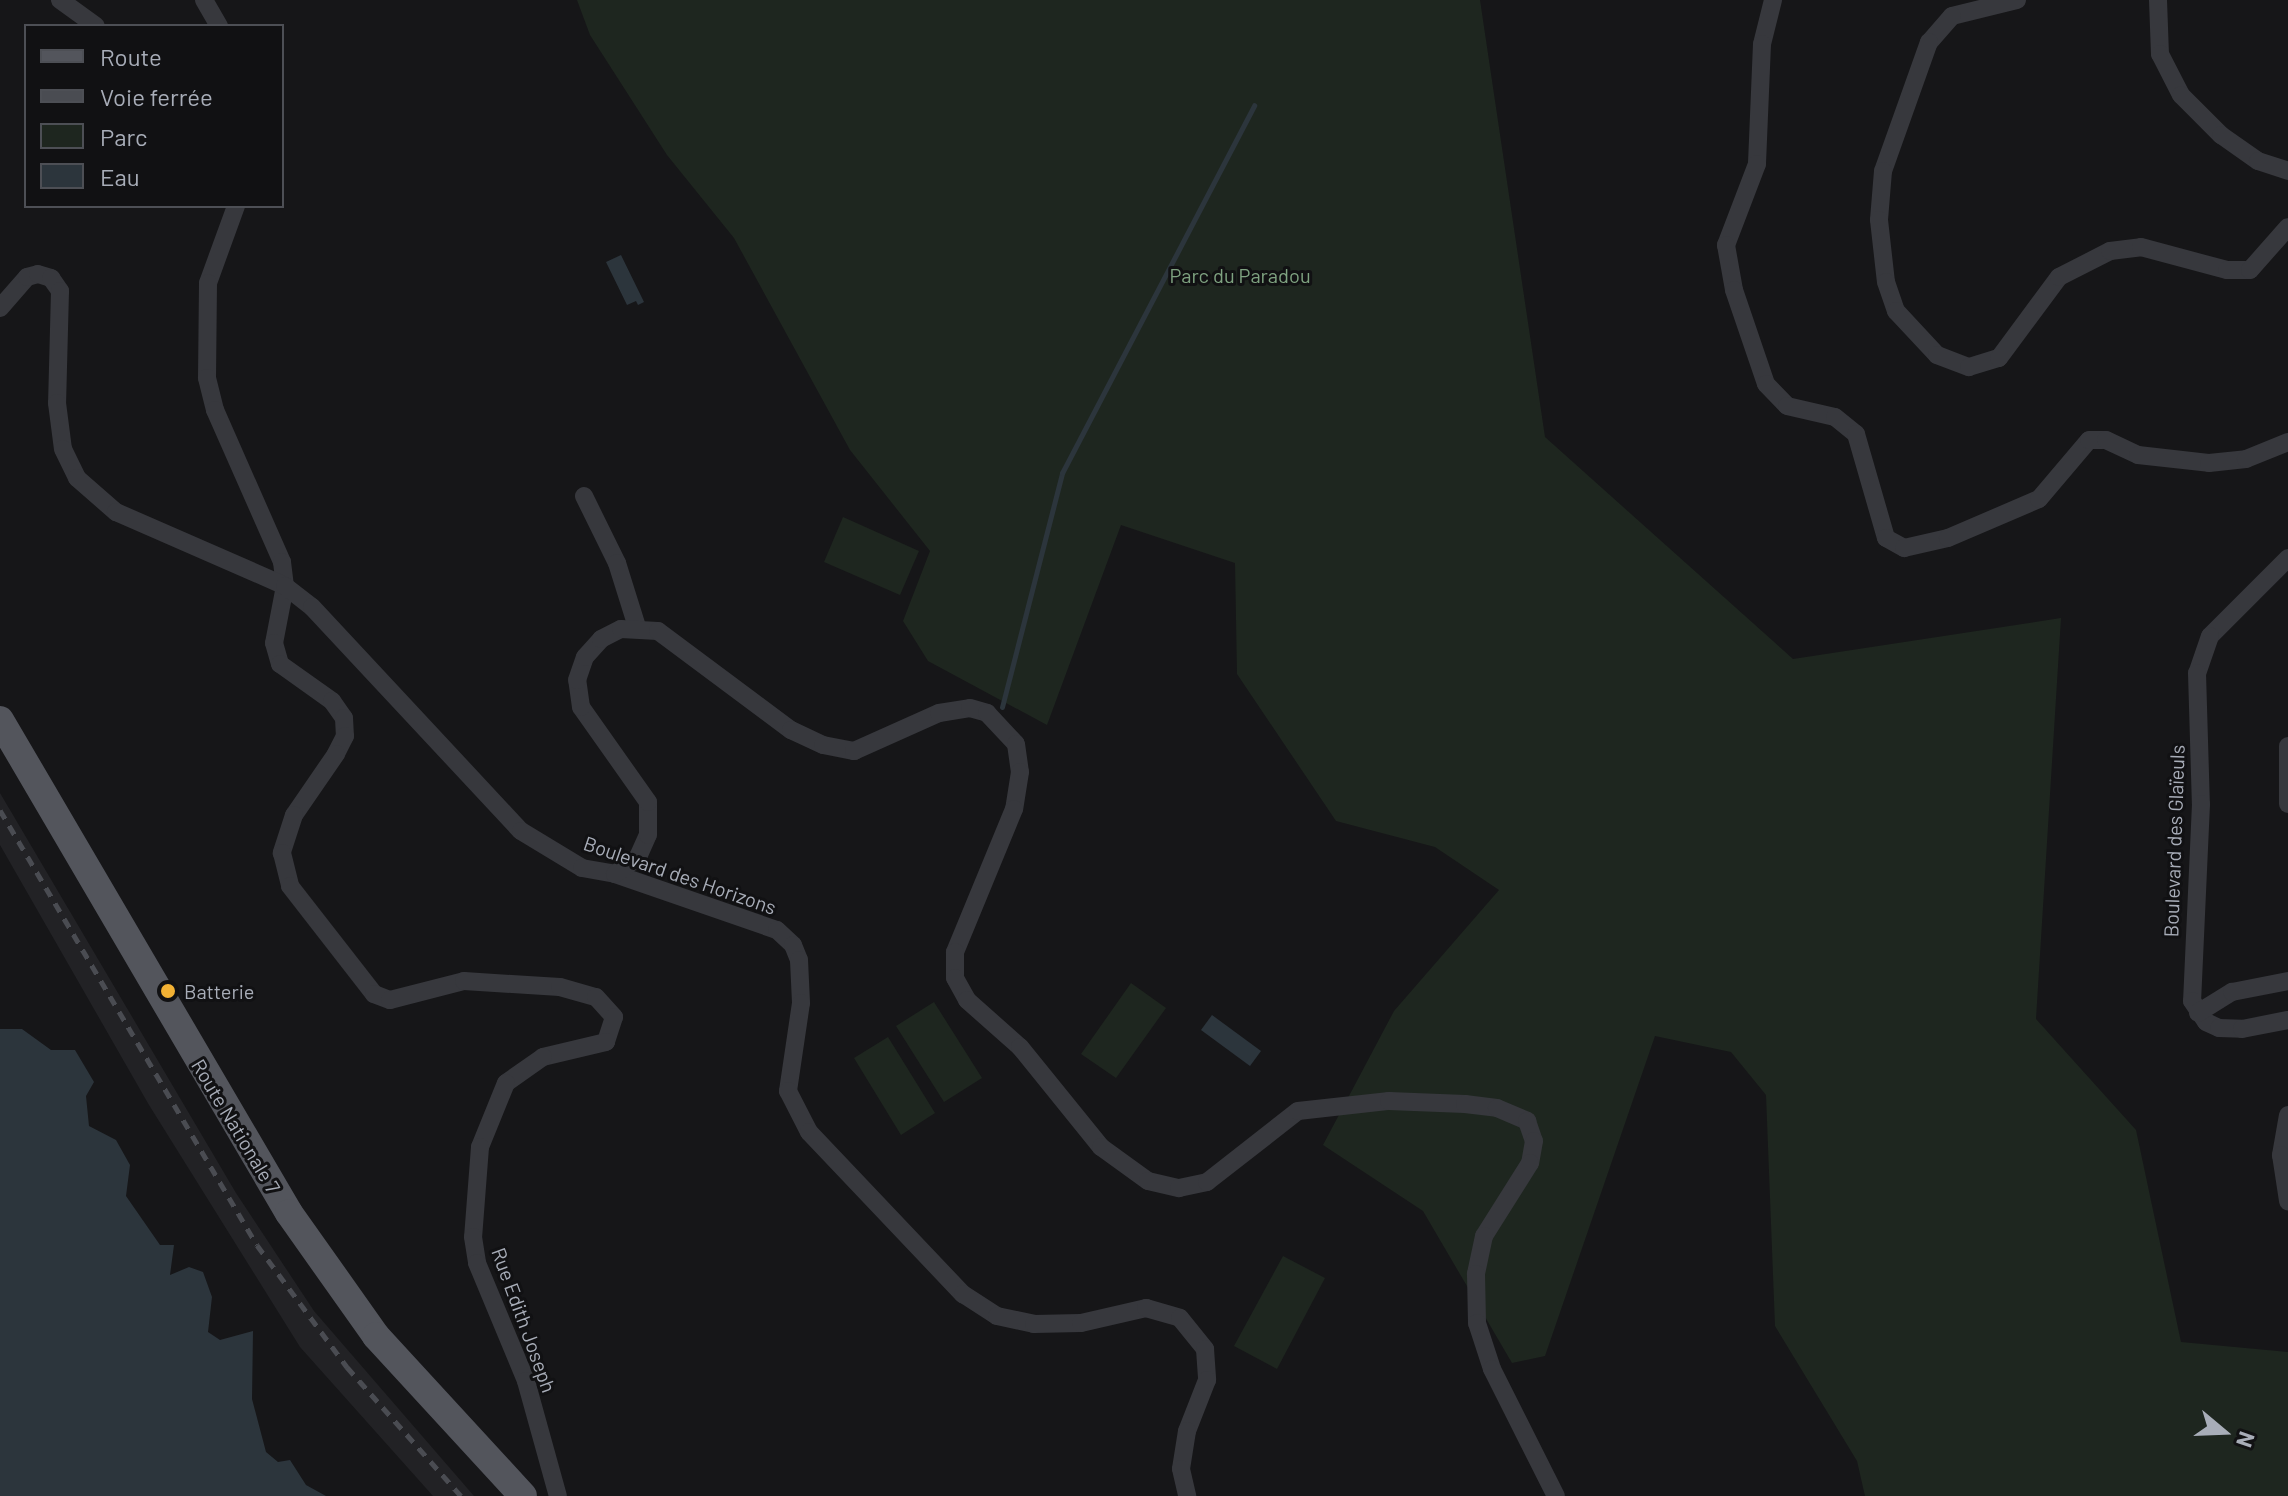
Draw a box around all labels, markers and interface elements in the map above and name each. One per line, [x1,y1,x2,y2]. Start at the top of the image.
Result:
legend [24,24,284,208]
text: Route [100,42,162,71]
text: Voie ferrée [100,82,213,111]
text: Parc [100,122,148,151]
text: Eau [100,162,140,191]
park label: Parc du Paradou [1169,263,1311,287]
street label: Boulevard des Glaïeuls [2159,744,2189,938]
street label: Boulevard des Horizons [580,831,780,919]
place label: Batterie [184,979,255,1003]
marker: Batterie [159,982,177,1000]
street label: Route Nationale 7 [187,1055,285,1197]
street label: Rue Edith Joseph [487,1244,561,1396]
north arrow [2184,1392,2264,1472]
text: N [2232,1429,2261,1451]

